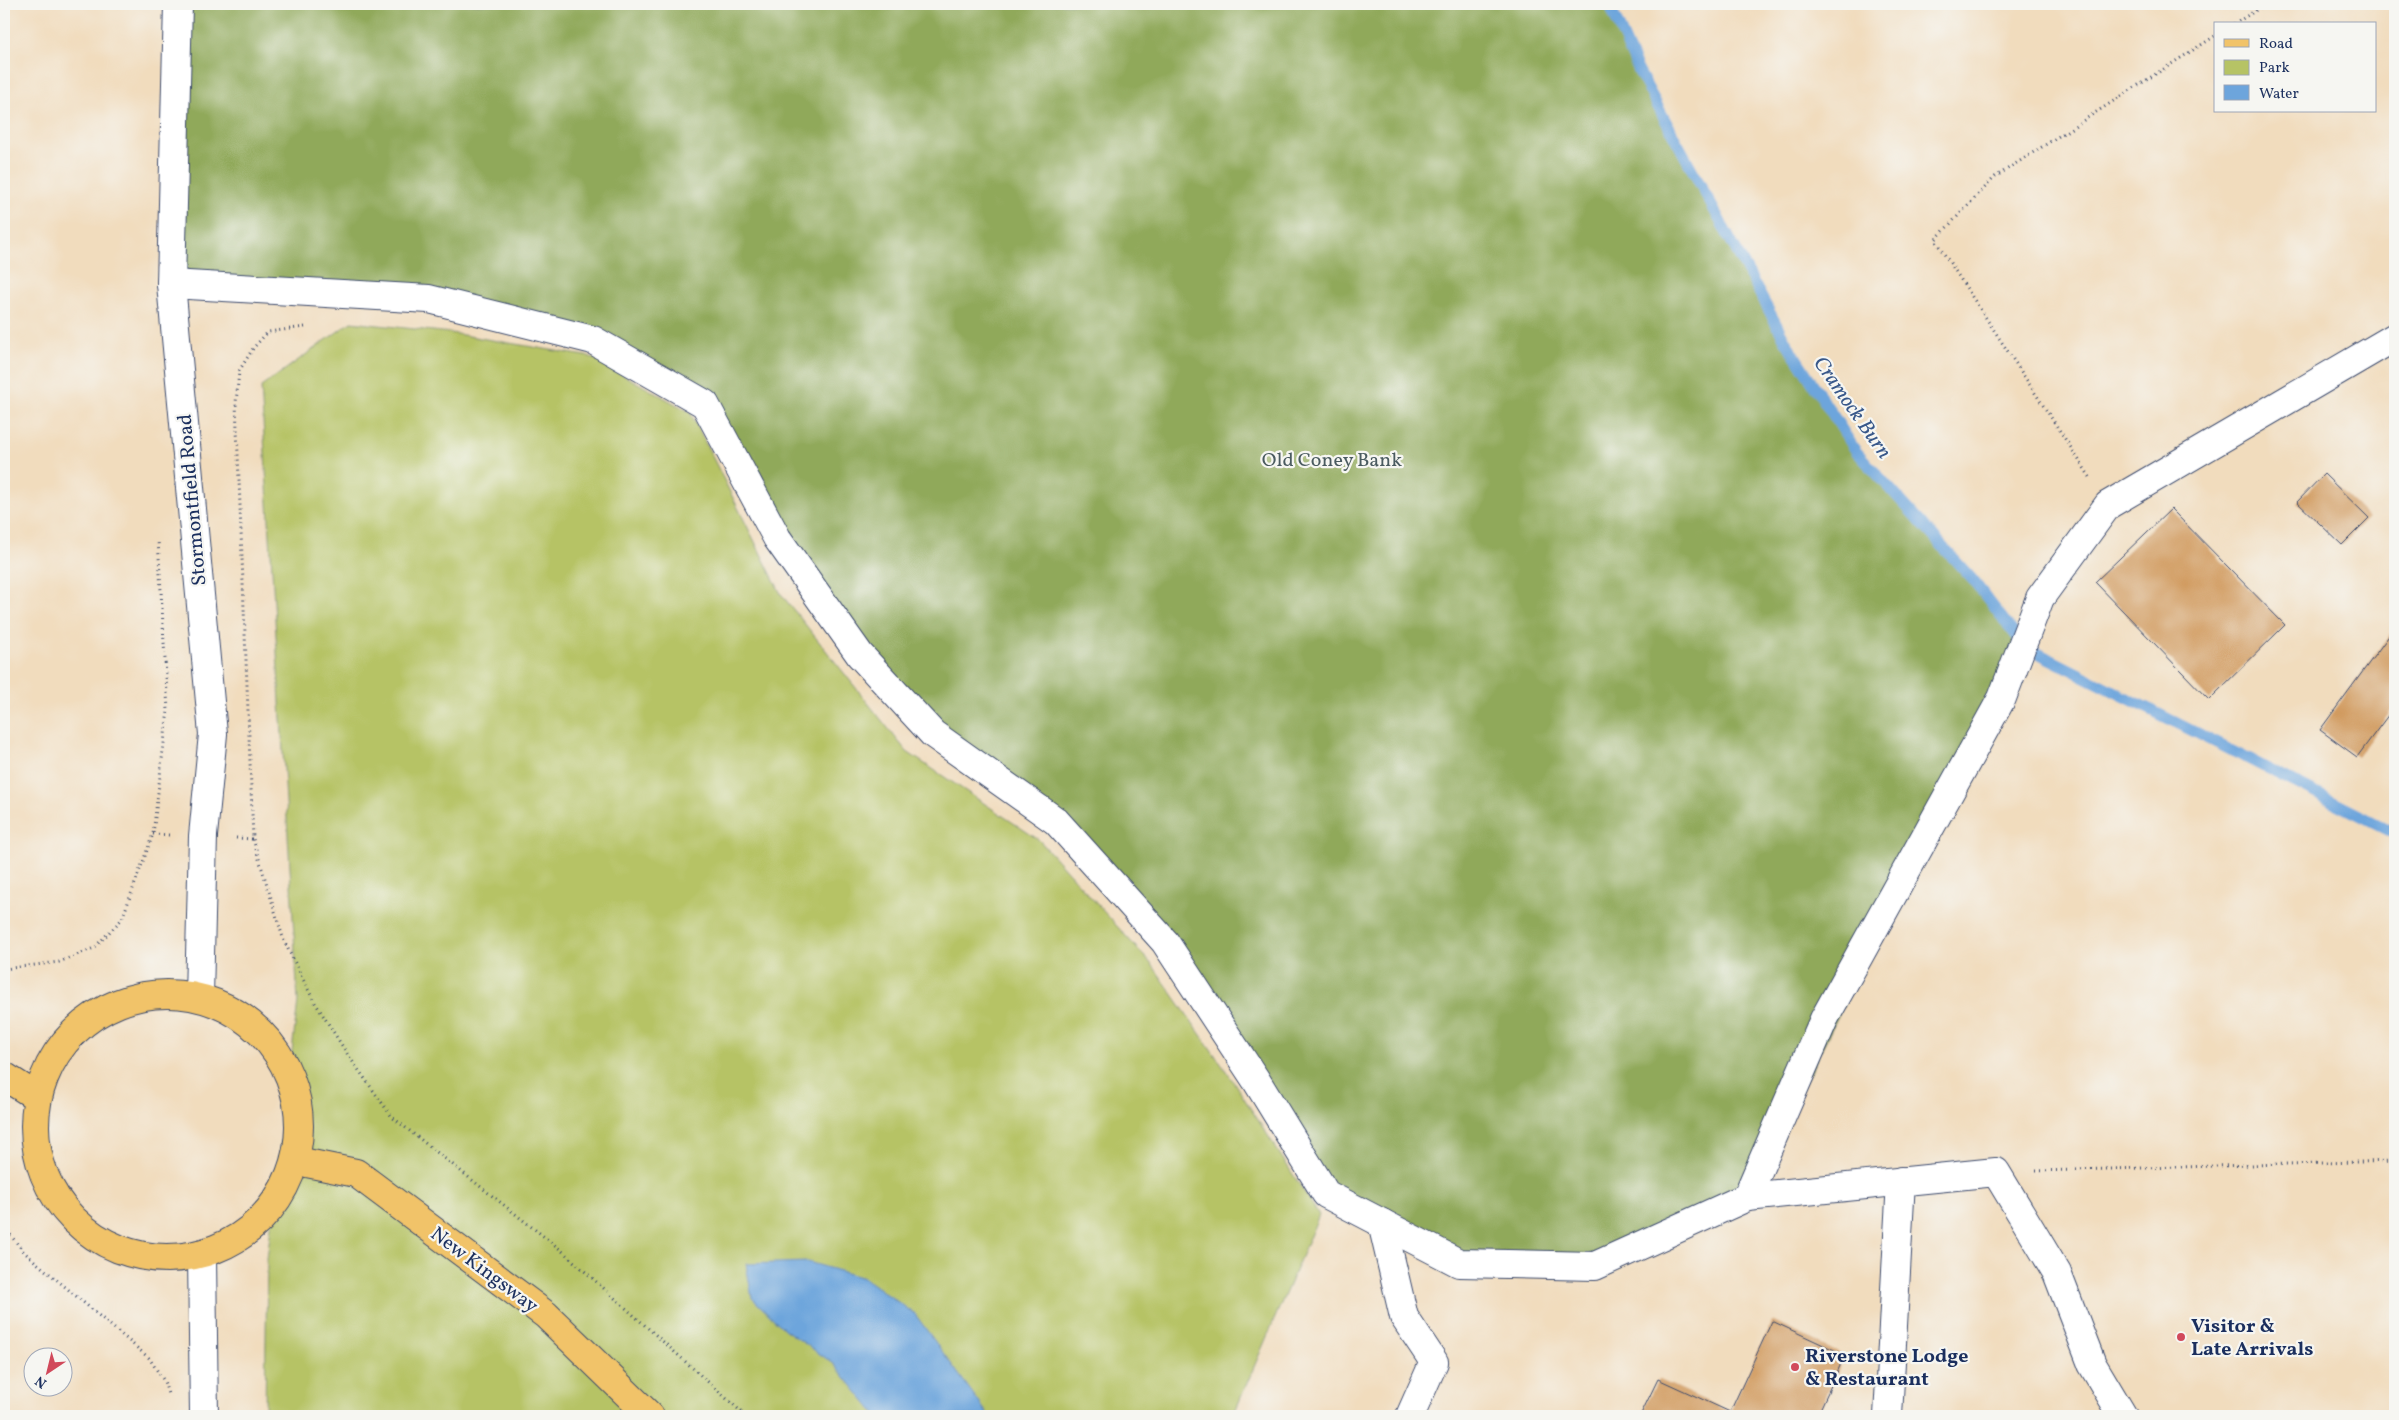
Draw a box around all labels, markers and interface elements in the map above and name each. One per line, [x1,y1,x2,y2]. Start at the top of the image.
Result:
legend [2214,22,2376,112]
text: Road [2259,34,2293,55]
text: Park [2259,58,2290,79]
text: Water [2259,84,2299,105]
water label: Cramock Burn [1806,351,1898,465]
street label: Stormontfield Road [172,413,214,587]
park label: Old Coney Bank [1262,447,1402,475]
street label: New Kingsway [424,1221,544,1321]
place label: Visitor & Late Arrivals [2191,1313,2313,1364]
marker: Visitor & Late Arrivals [2175,1331,2187,1343]
place label: Riverstone Lodge & Restaurant [1805,1343,1968,1394]
north arrow [22,1348,72,1398]
marker: Riverstone Lodge & Restaurant [1789,1361,1801,1373]
text: N [32,1371,51,1392]

